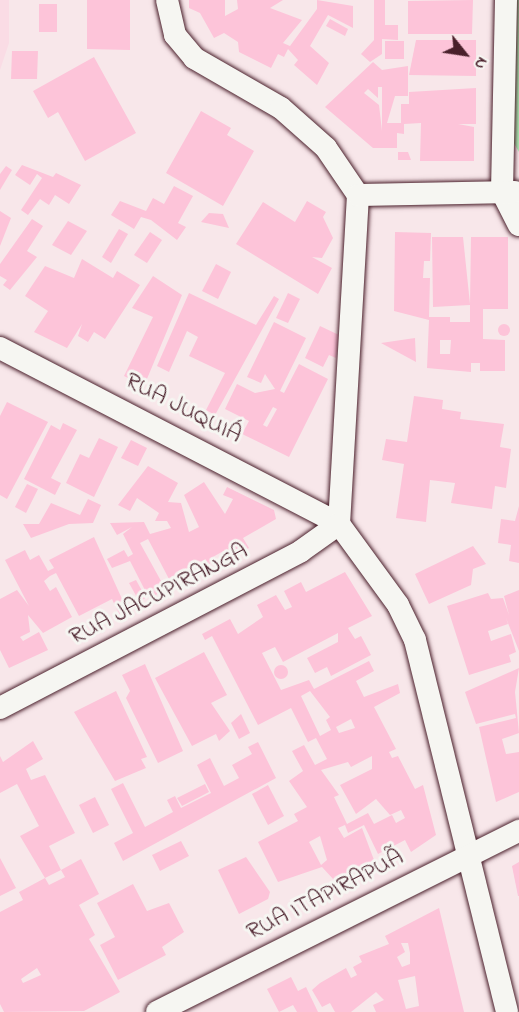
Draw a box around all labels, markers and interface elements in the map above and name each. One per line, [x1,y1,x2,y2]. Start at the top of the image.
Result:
north arrow [435,24,495,84]
text: N [467,52,494,74]
street label: RUA JUQUIÁ [120,367,246,451]
street label: RUA JACUPIRANGA [65,538,253,652]
street label: RUA ITAPIRAPUÃ [242,844,408,948]

